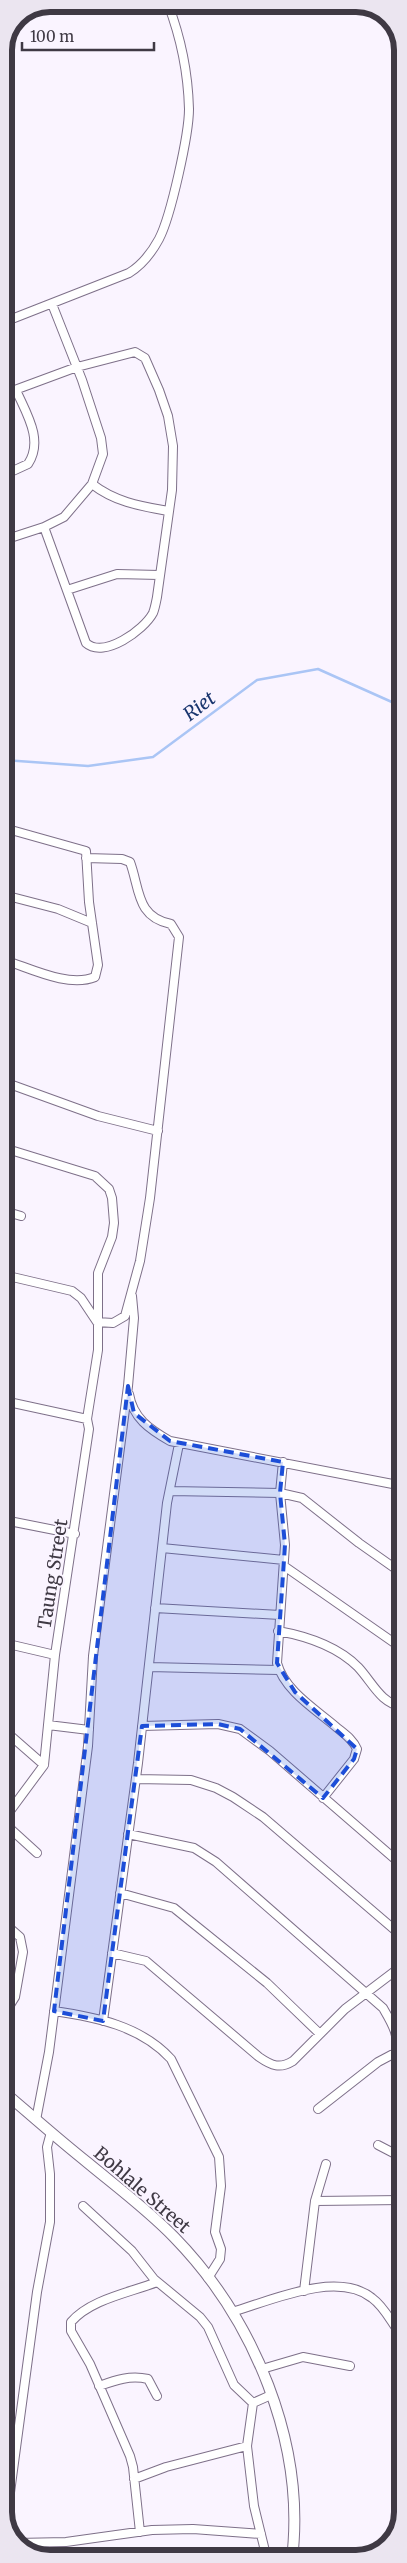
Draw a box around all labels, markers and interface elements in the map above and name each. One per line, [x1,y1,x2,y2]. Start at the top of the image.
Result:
scale bar [22,20,155,52]
text: 100 m [30,27,74,46]
water label: Riet [178,686,220,726]
street label: Taung Street [32,1517,73,1631]
street label: Bohlale Street [89,2141,195,2238]

